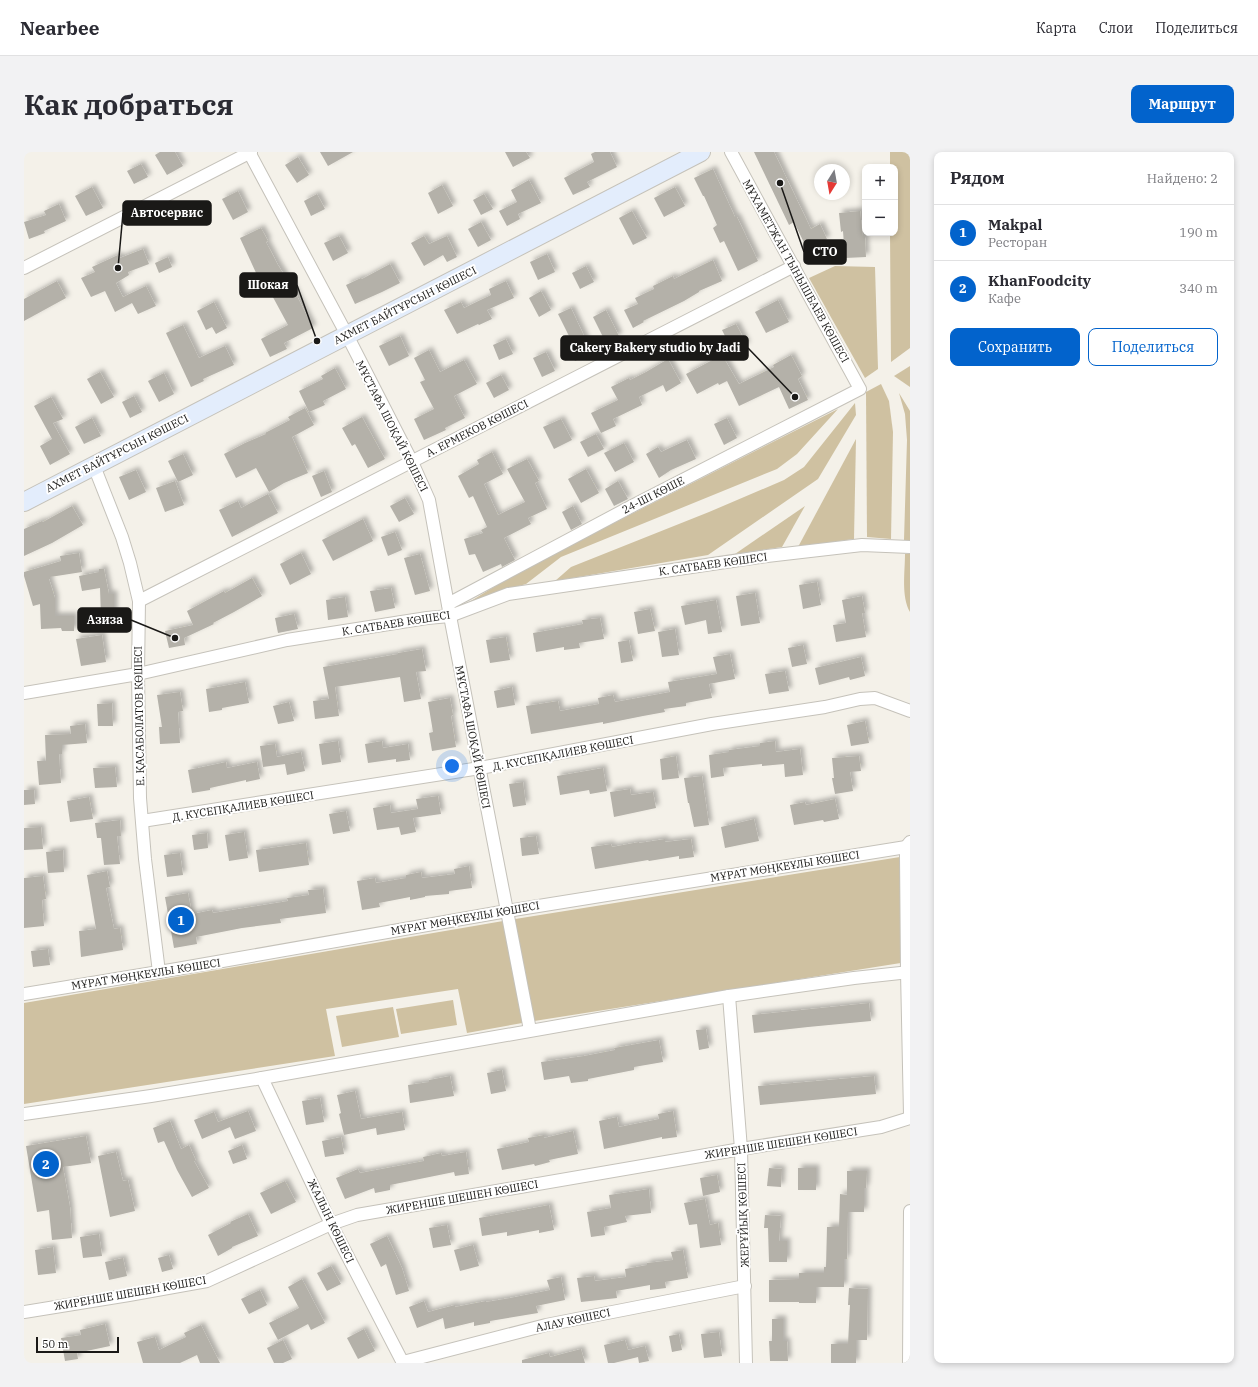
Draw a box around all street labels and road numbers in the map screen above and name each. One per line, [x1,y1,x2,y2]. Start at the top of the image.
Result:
street label: МҰХАМЕТЖАН ТЫНЫШБАЕВ КӨШЕСІ [740,177,852,365]
street label: АХМЕТ БАЙТҰРСЫН КӨШЕСІ [331,263,479,347]
street label: МҰСТАФА ШОҚАЙ КӨШЕСІ [353,358,431,494]
street label: А. ЕРМЕКОВ КӨШЕСІ [423,396,531,460]
street label: АХМЕТ БАЙТҰРСЫН КӨШЕСІ [43,411,191,495]
street label: 24-ШІ КӨШЕ [619,473,687,517]
street label: К. САТБАЕВ КӨШЕСІ [658,549,768,579]
street label: К. САТБАЕВ КӨШЕСІ [341,607,451,638]
street label: Е. ҚАСАБОЛАТОВ КӨШЕСІ [131,646,147,786]
street label: МҰСТАФА ШОҚАЙ КӨШЕСІ [452,664,494,810]
street label: Д. КҮСЕПҚАЛИЕВ КӨШЕСІ [491,732,635,774]
street label: Д. КҮСЕПҚАЛИЕВ КӨШЕСІ [171,788,315,824]
street label: МҰРАТ МӨҢКЕҰЛЫ КӨШЕСІ [709,847,861,885]
street label: МҰРАТ МӨҢКЕҰЛЫ КӨШЕСІ [389,898,541,938]
street label: МҰРАТ МӨҢКЕҰЛЫ КӨШЕСІ [70,955,222,993]
street label: ЖИРЕНШЕ ШЕШЕН КӨШЕСІ [704,1124,859,1162]
street label: ЖЕРҰЙЫҚ КӨШЕСІ [734,1162,752,1268]
street label: ЖАЛЫН КӨШЕСІ [305,1177,357,1265]
street label: ЖИРЕНШЕ ШЕШЕН КӨШЕСІ [385,1177,539,1217]
street label: ЖИРЕНШЕ ШЕШЕН КӨШЕСІ [53,1273,207,1313]
street label: АЛАУ КӨШЕСІ [534,1305,612,1335]

